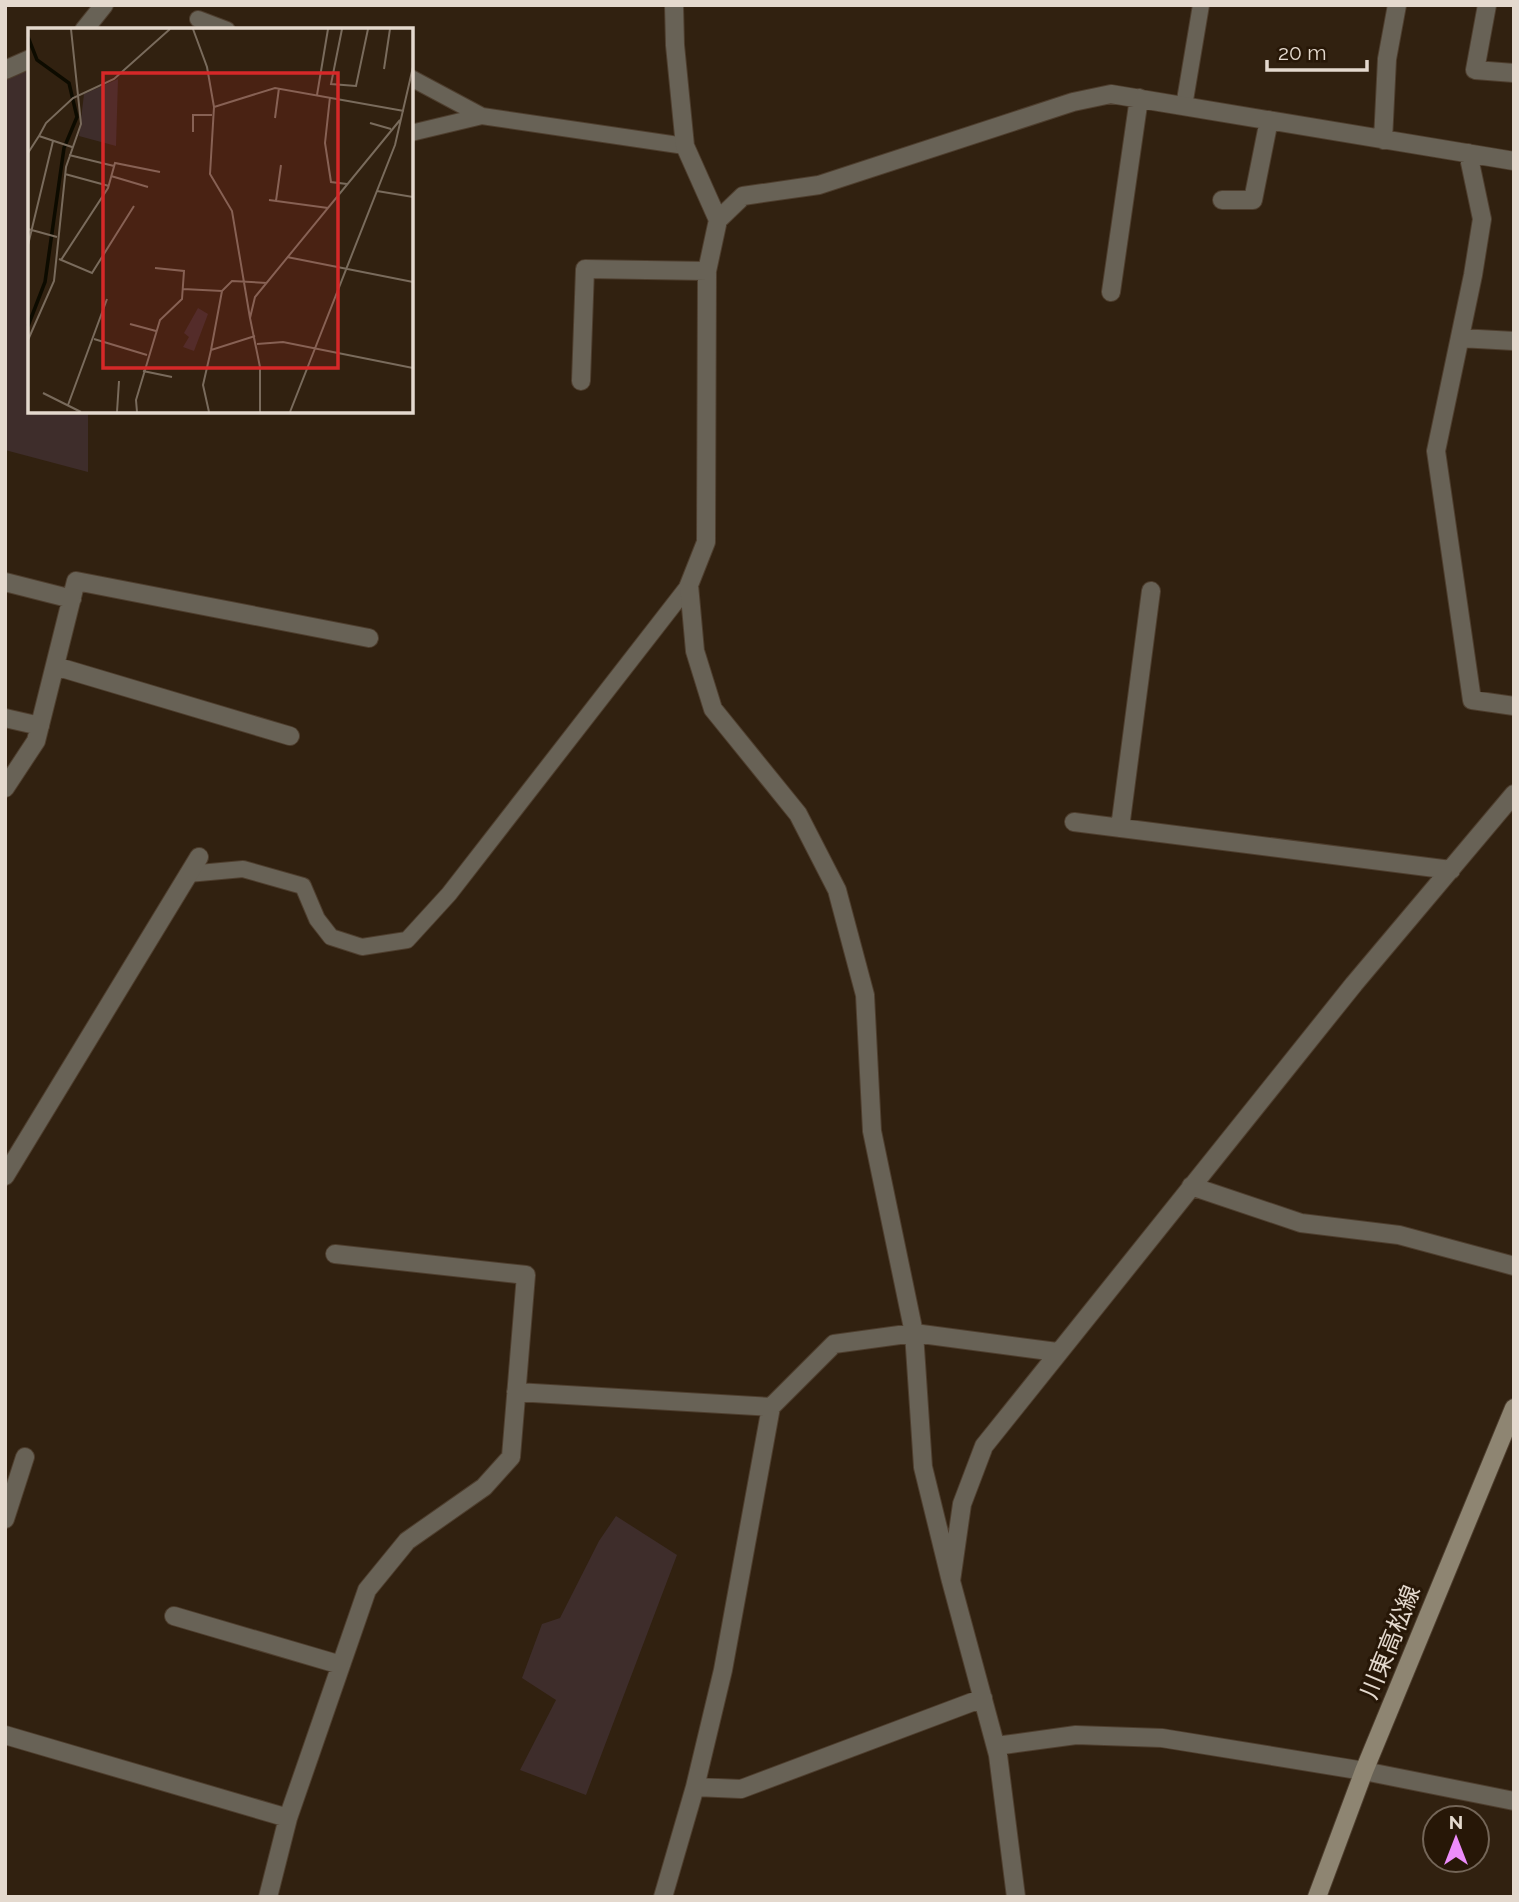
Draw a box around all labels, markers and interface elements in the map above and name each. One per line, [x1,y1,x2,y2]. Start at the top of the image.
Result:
inset map [28,28,413,413]
scale bar [1267,28,1367,72]
text: 20 m [1278,40,1326,65]
street label: 川東高松線 [1354,1581,1426,1703]
north arrow [1421,1804,1491,1874]
text: N [1449,1811,1463,1833]

